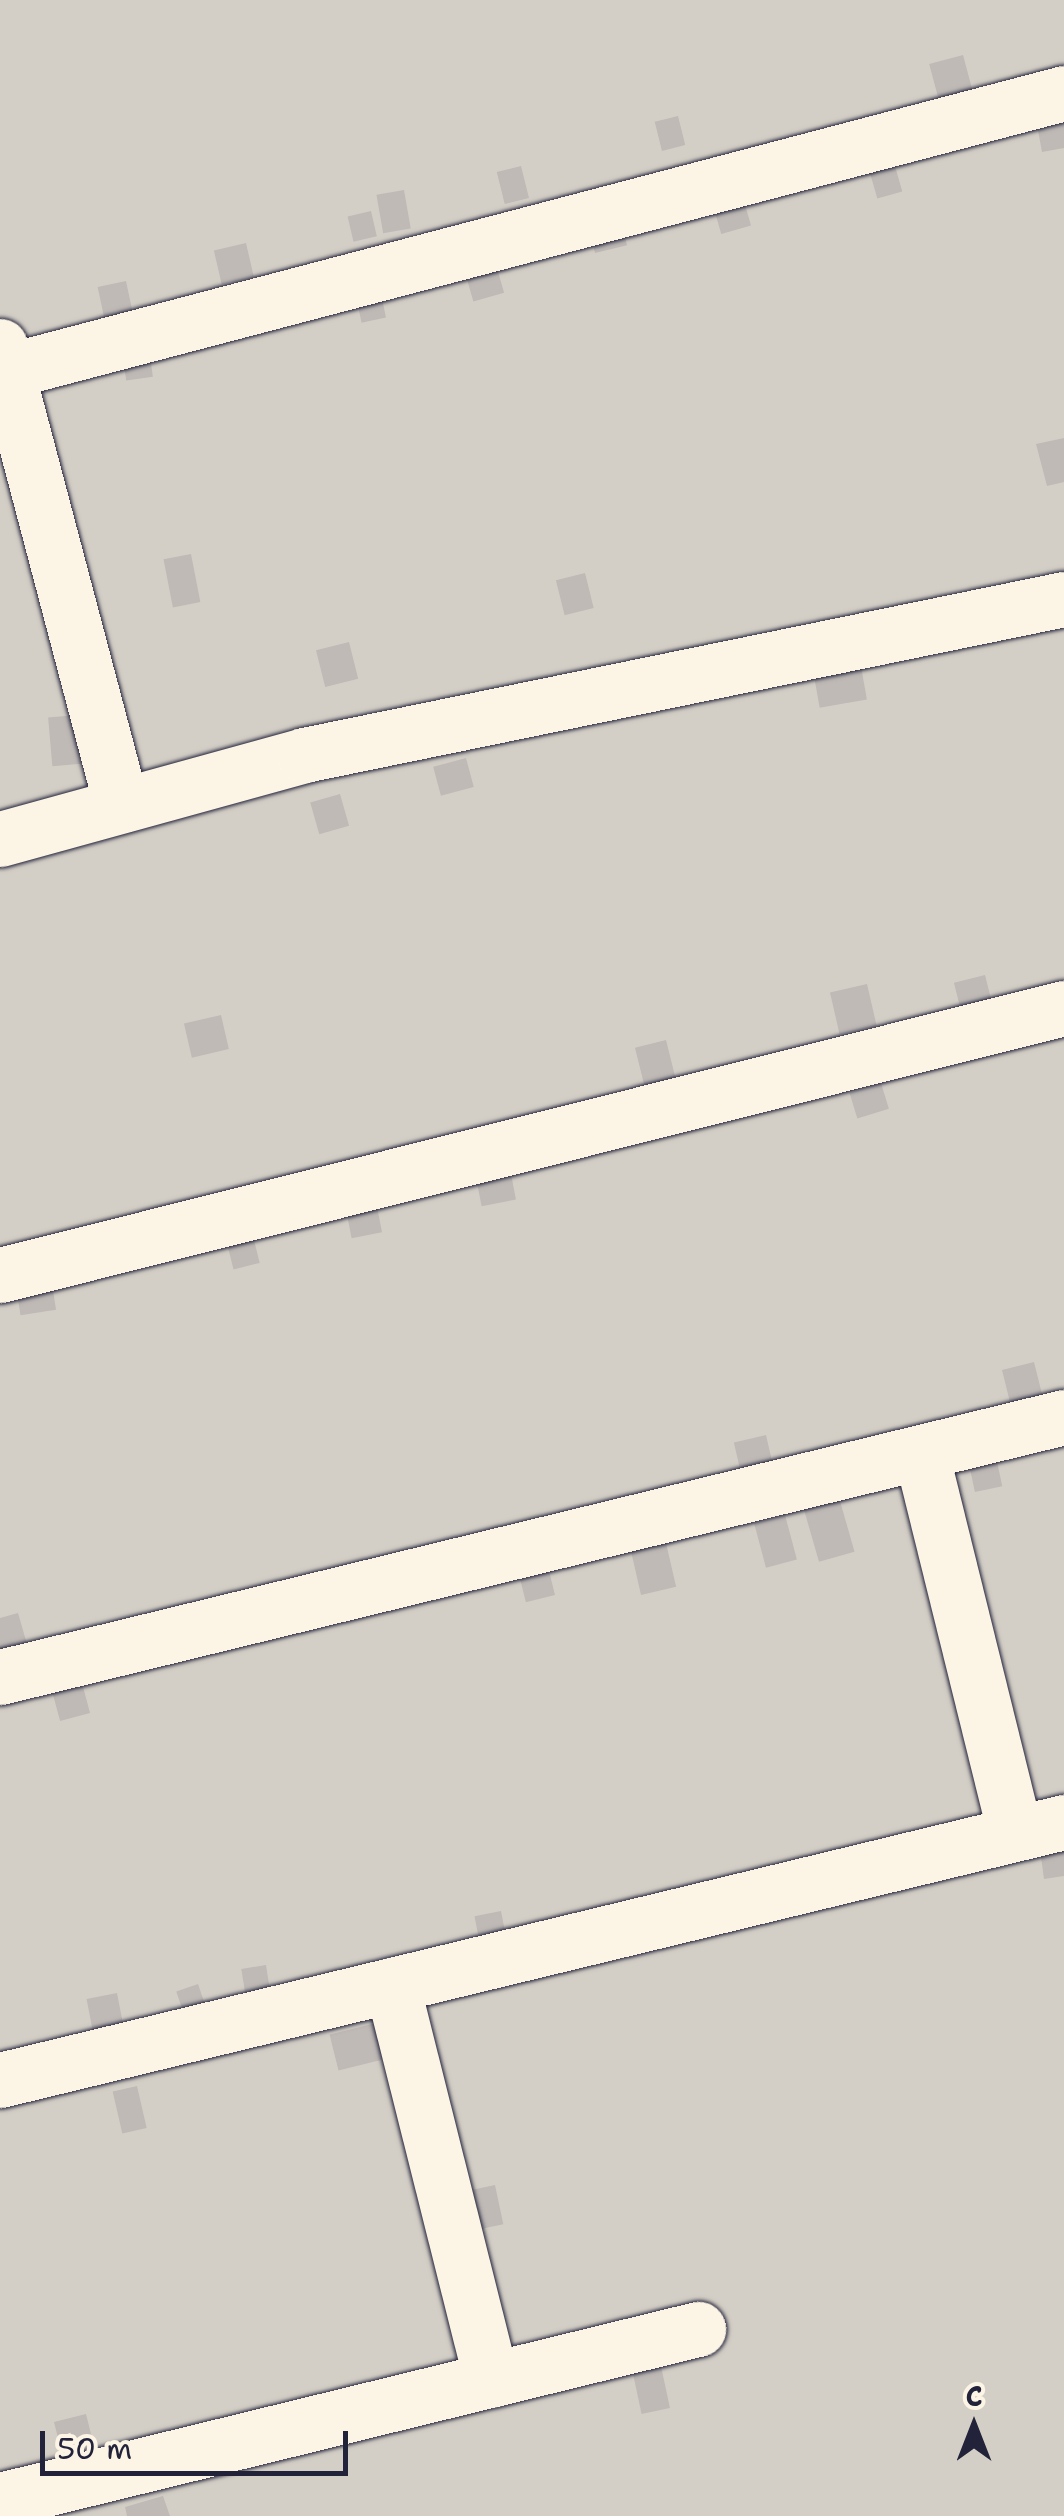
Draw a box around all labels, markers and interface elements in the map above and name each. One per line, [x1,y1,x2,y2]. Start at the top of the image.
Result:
north arrow [924,2376,1024,2476]
text: С [965,2377,983,2415]
scale bar [45,2411,352,2473]
text: 50 m [57,2428,132,2469]

